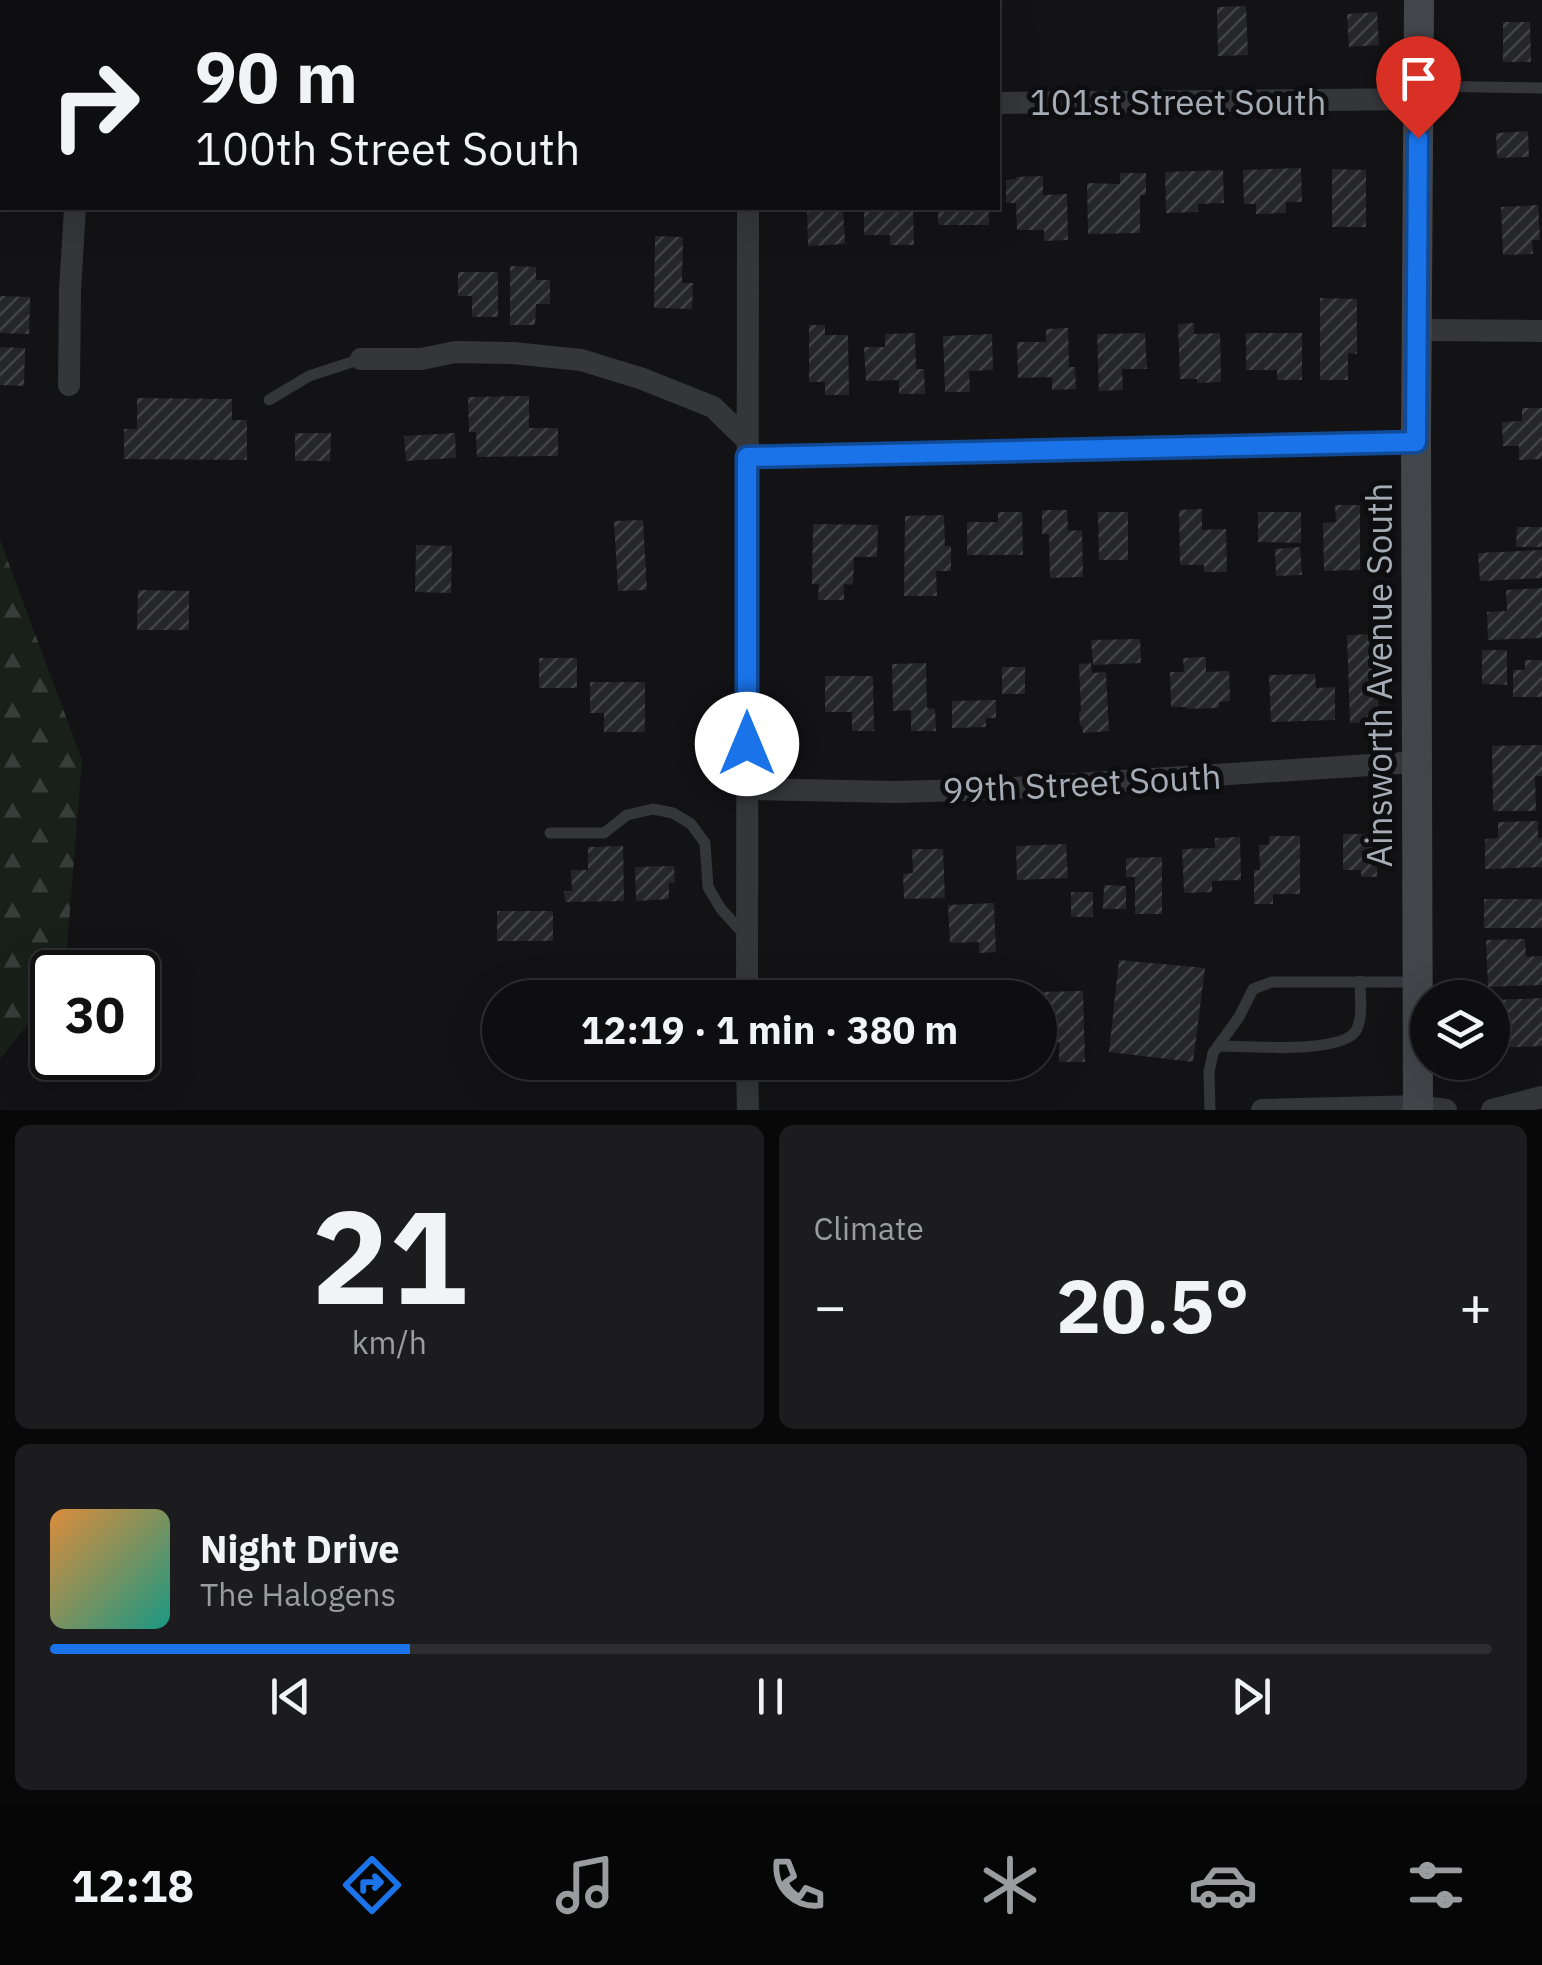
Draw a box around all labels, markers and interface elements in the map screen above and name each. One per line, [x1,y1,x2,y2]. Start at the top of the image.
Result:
text: 90 m [195,31,358,122]
pin [1376,36,1461,139]
icon: right [30,40,160,170]
icon: arrive [1391,51,1446,106]
street label: 101st Street South [1030,79,1326,125]
text: 100th Street South [195,119,580,177]
street label: Ainsworth Avenue South [1356,483,1402,867]
position arrow [695,692,799,796]
street label: 99th Street South [942,753,1222,813]
speed limit sign: 30 [30,950,160,1080]
map controls [1410,980,1510,1080]
button: layers [1410,980,1510,1080]
text: 12:19 · 1 min · 380 m [581,1005,958,1054]
text: 21 [311,1171,467,1340]
text: Climate [814,1207,924,1249]
text: 20.5° [1056,1256,1250,1354]
text: − [814,1270,847,1341]
text: + [1459,1270,1492,1341]
text: km/h [352,1321,427,1363]
text: Night Drive [200,1524,400,1573]
text: The Halogens [200,1573,396,1615]
icon: previous [263,1669,318,1724]
icon: pause [743,1669,798,1724]
icon: next [1224,1669,1279,1724]
icon: directions [337,1850,407,1920]
icon: music [550,1850,620,1920]
icon: phone [762,1850,832,1920]
icon: climate [975,1850,1045,1920]
icon: car [1188,1850,1258,1920]
icon: filters [1401,1850,1471,1920]
text: 12:18 [71,1856,194,1914]

